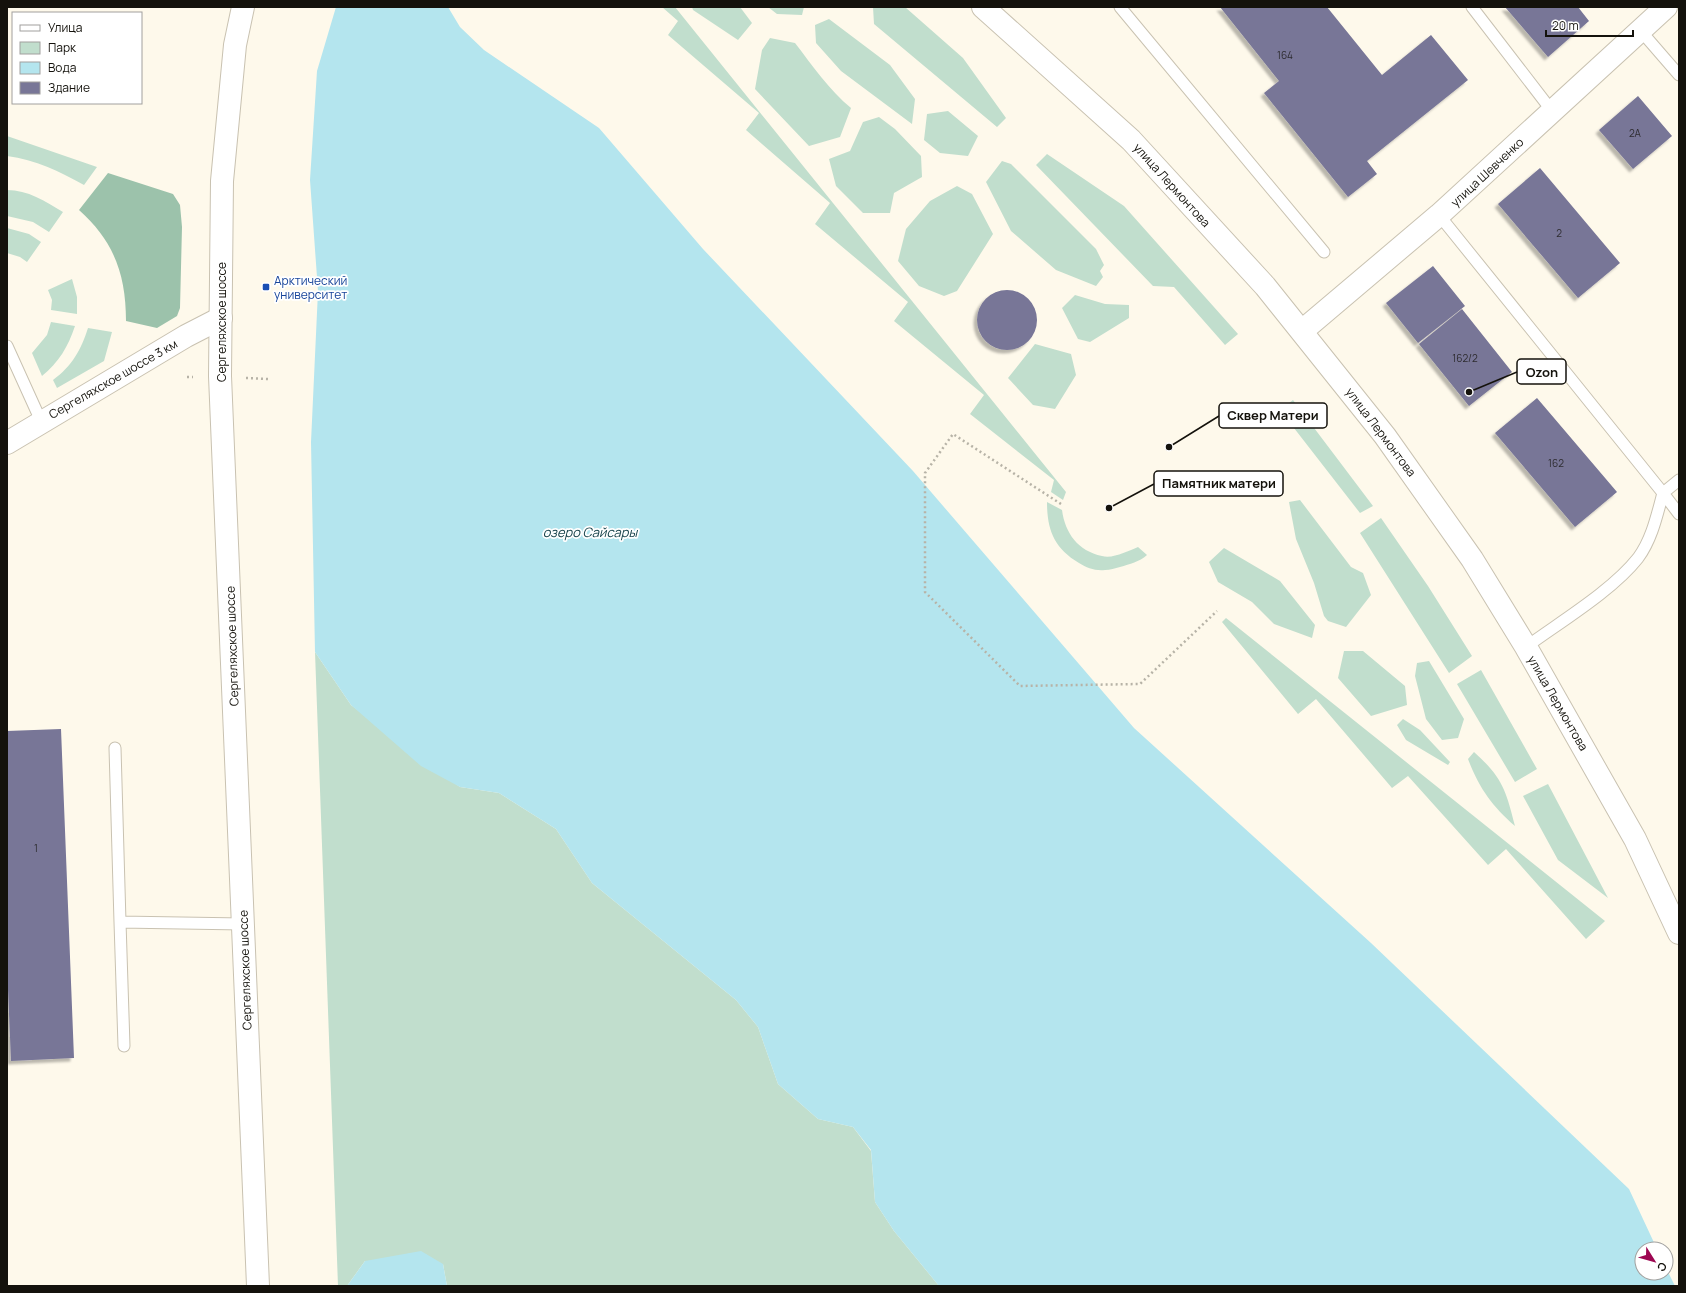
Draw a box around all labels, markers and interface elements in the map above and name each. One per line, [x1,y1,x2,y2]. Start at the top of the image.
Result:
legend [12,12,142,104]
scale bar [1546,12,1633,38]
text: 20 m [1552,17,1579,34]
text: Улица [48,19,82,36]
text: Парк [48,39,77,56]
house number: 164 [1277,48,1293,62]
text: Вода [48,59,76,76]
text: Здание [48,79,90,96]
house number: 2А [1629,126,1642,140]
street label: улица Шевченко [1447,134,1527,210]
street label: улица Лермонтова [1130,139,1214,231]
house number: 2 [1556,226,1562,240]
street label: Сергеляхское шоссе [213,262,230,382]
place label: Арктический университет [274,272,347,303]
marker: Арктический университет [261,282,271,292]
street label: Сергеляхское шоссе 3 км [46,335,180,423]
house number: 162/2 [1452,351,1478,365]
callout: Ozon [1517,359,1566,384]
text: Ozon [1526,363,1558,381]
street label: улица Лермонтова [1342,384,1420,480]
callout: Сквер Матери [1219,403,1327,428]
text: Сквер Матери [1227,406,1319,424]
house number: 162 [1548,456,1564,470]
callout: Памятник матери [1154,471,1283,496]
text: Памятник матери [1162,474,1276,492]
water label: озеро Сайсары [543,523,638,541]
street label: Сергеляхское шоссе [221,586,243,706]
street label: улица Лермонтова [1524,652,1592,754]
house number: 1 [34,841,38,855]
street label: Сергеляхское шоссе [234,910,256,1030]
north arrow [1634,1241,1674,1281]
text: С [1654,1260,1671,1275]

